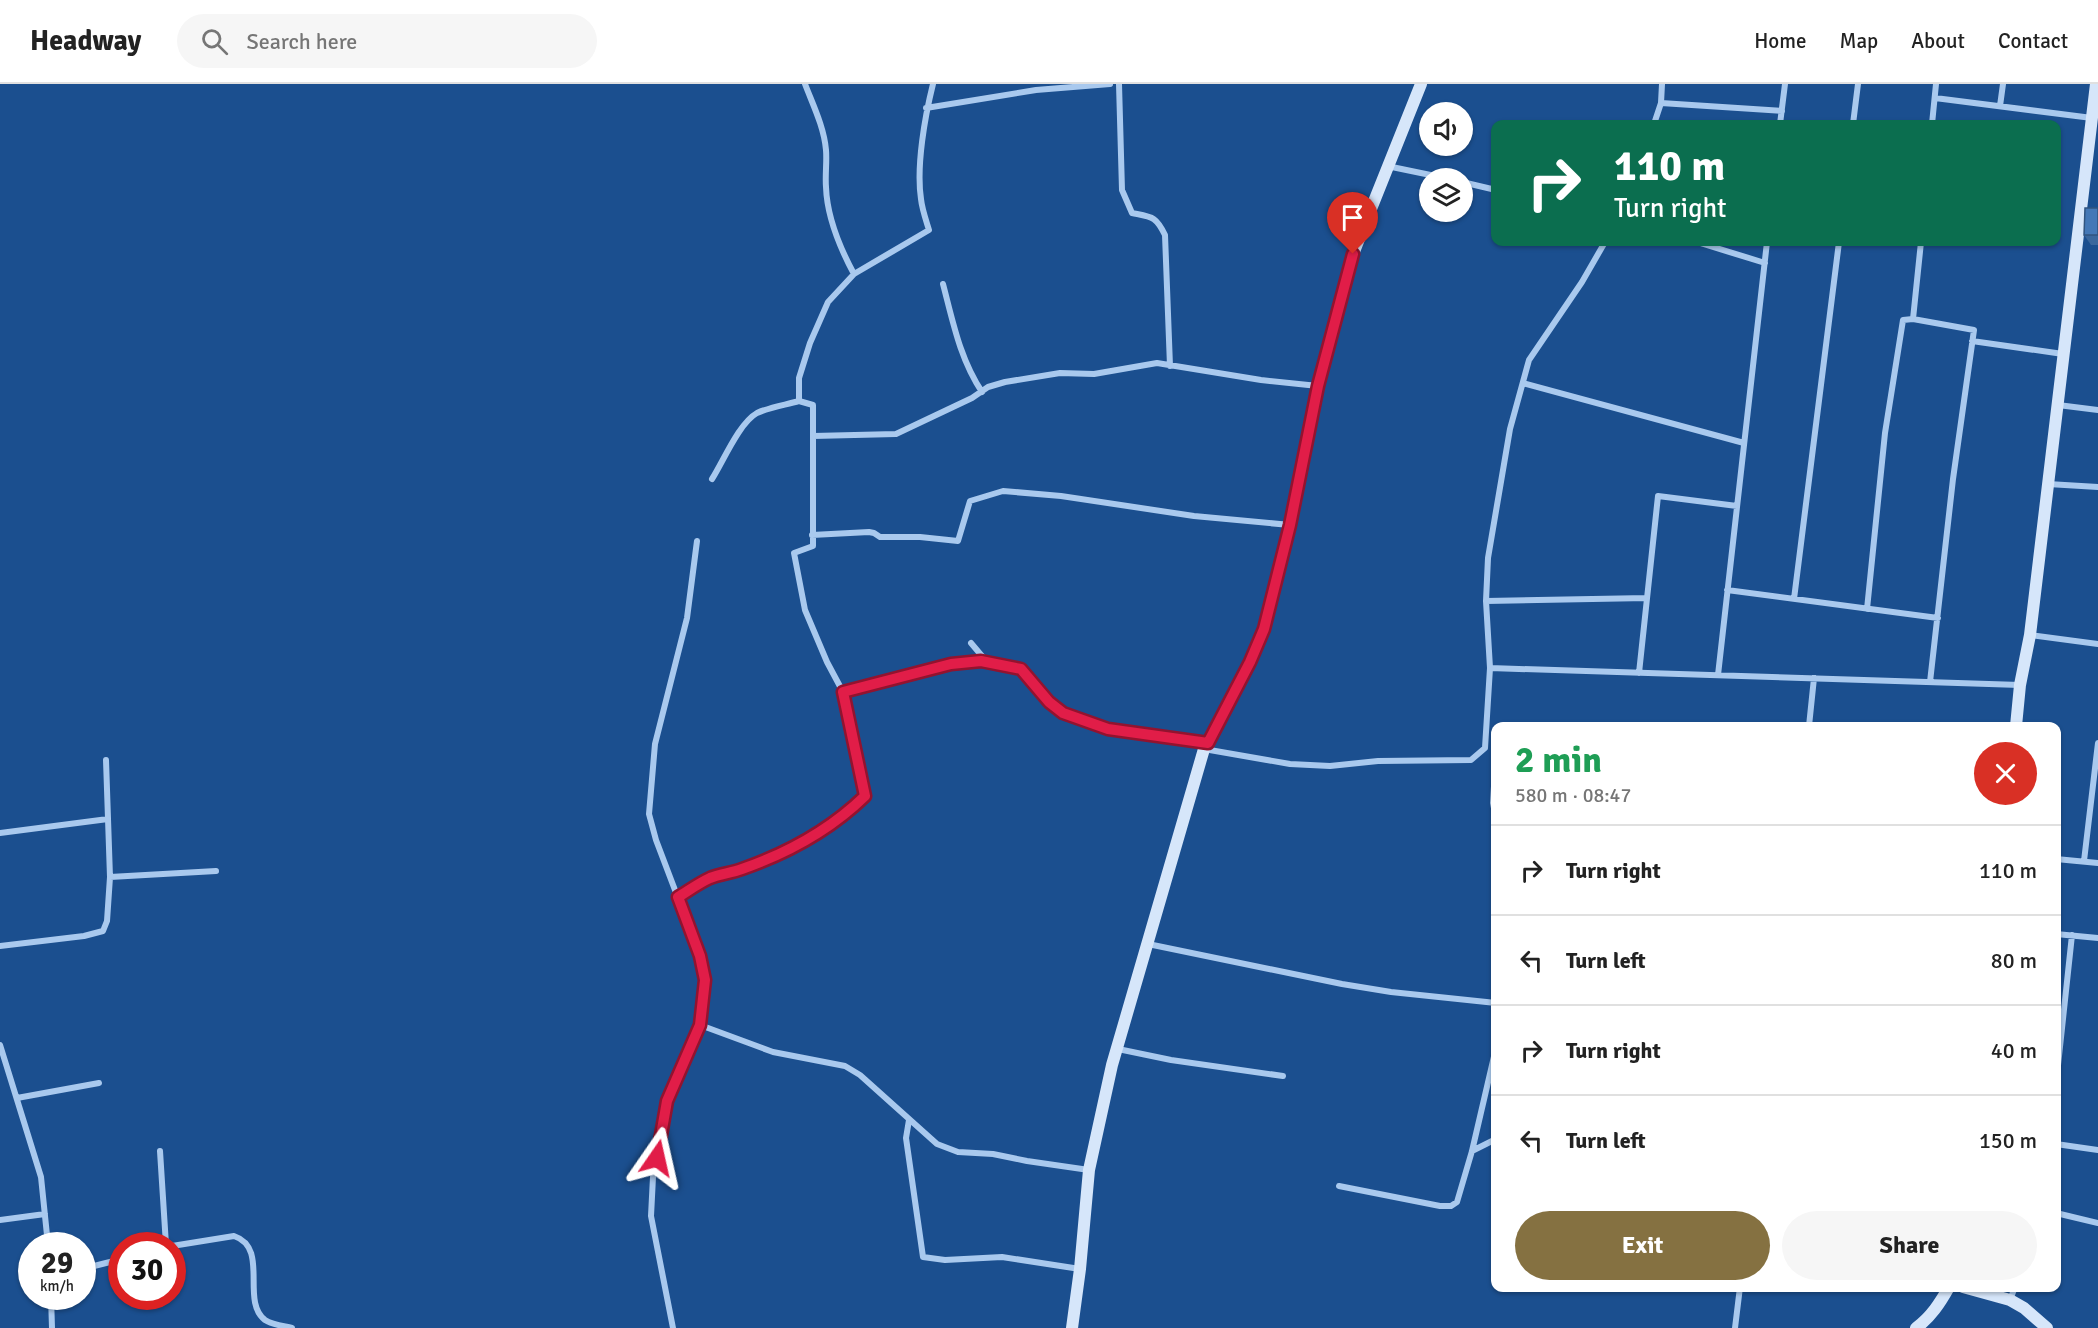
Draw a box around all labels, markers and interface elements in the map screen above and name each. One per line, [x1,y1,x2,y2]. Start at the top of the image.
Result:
search box [177,14,597,68]
text: Headway [30,24,141,58]
icon: search [198,25,231,58]
text: Search here [246,28,357,55]
text: Home [1754,28,1807,54]
text: Map [1840,28,1878,54]
text: About [1911,28,1965,54]
text: Contact [1998,28,2068,54]
map controls [1419,102,1473,222]
button: sound [1419,102,1473,156]
text: 110 m [1614,141,1725,192]
icon: right [1515,144,1593,222]
button: layers [1419,168,1473,222]
pin [1327,192,1378,254]
text: Turn right [1614,192,1727,225]
icon: arrive [1336,201,1369,234]
text: 2 min [1515,738,1602,783]
button: close [1974,742,2037,805]
text: 580 m · 08:47 [1515,783,1631,808]
icon: right [1515,854,1548,887]
text: Turn right [1566,857,1661,884]
text: 110 m [1979,857,2037,884]
icon: left [1515,944,1548,977]
text: Turn left [1566,947,1646,974]
text: 80 m [1991,947,2037,974]
icon: right [1515,1034,1548,1067]
text: Turn right [1566,1037,1661,1064]
text: 40 m [1991,1037,2037,1064]
icon: left [1515,1124,1548,1157]
position arrow [625,1126,689,1190]
text: Turn left [1566,1127,1646,1154]
text: 150 m [1979,1127,2037,1154]
button: Exit [1515,1211,1770,1280]
button: Share [1782,1211,2037,1280]
speed limit sign: 30 [108,1232,186,1310]
text: 29 [41,1245,73,1282]
text: km/h [40,1277,74,1295]

